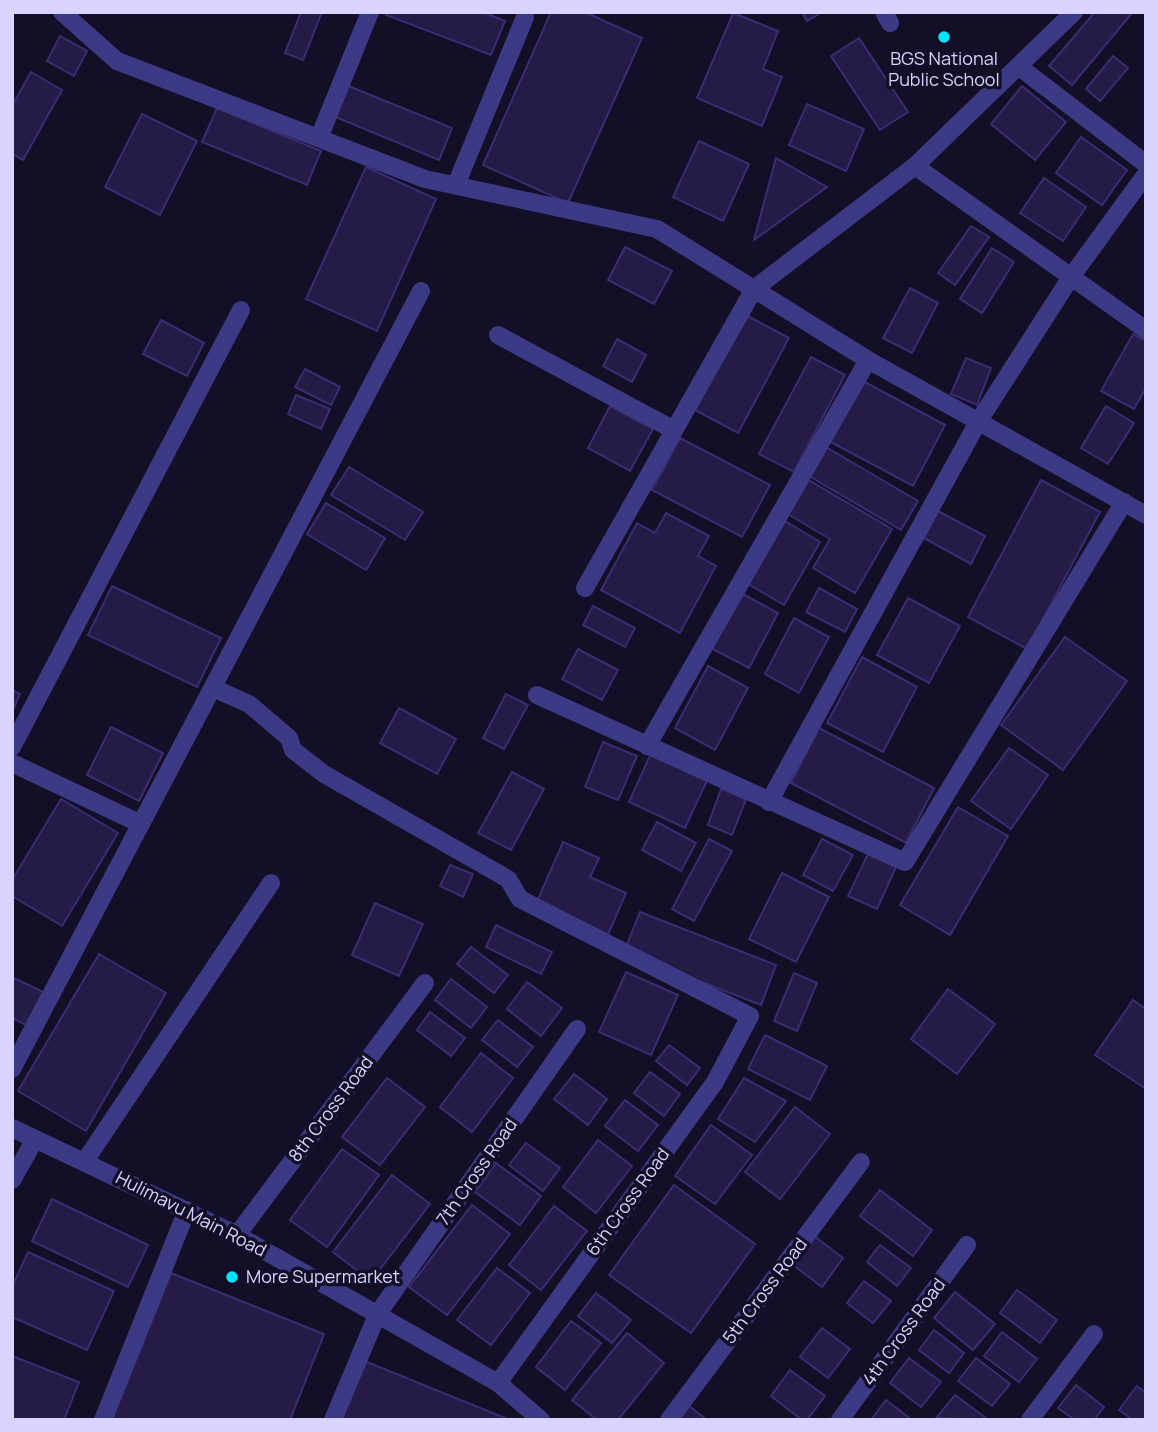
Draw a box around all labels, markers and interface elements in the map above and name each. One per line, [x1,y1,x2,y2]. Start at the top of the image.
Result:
marker: BGS National Public School [936,29,952,45]
place label: BGS National Public School [888,46,1000,91]
street label: 8th Cross Road [282,1051,378,1166]
street label: 7th Cross Road [430,1113,522,1230]
street label: 6th Cross Road [580,1143,674,1260]
street label: Hulimavu Main Road [112,1165,271,1261]
street label: 5th Cross Road [716,1233,812,1348]
place label: More Supermarket [246,1264,400,1288]
marker: More Supermarket [224,1269,240,1285]
street label: 4th Cross Road [856,1273,950,1390]

